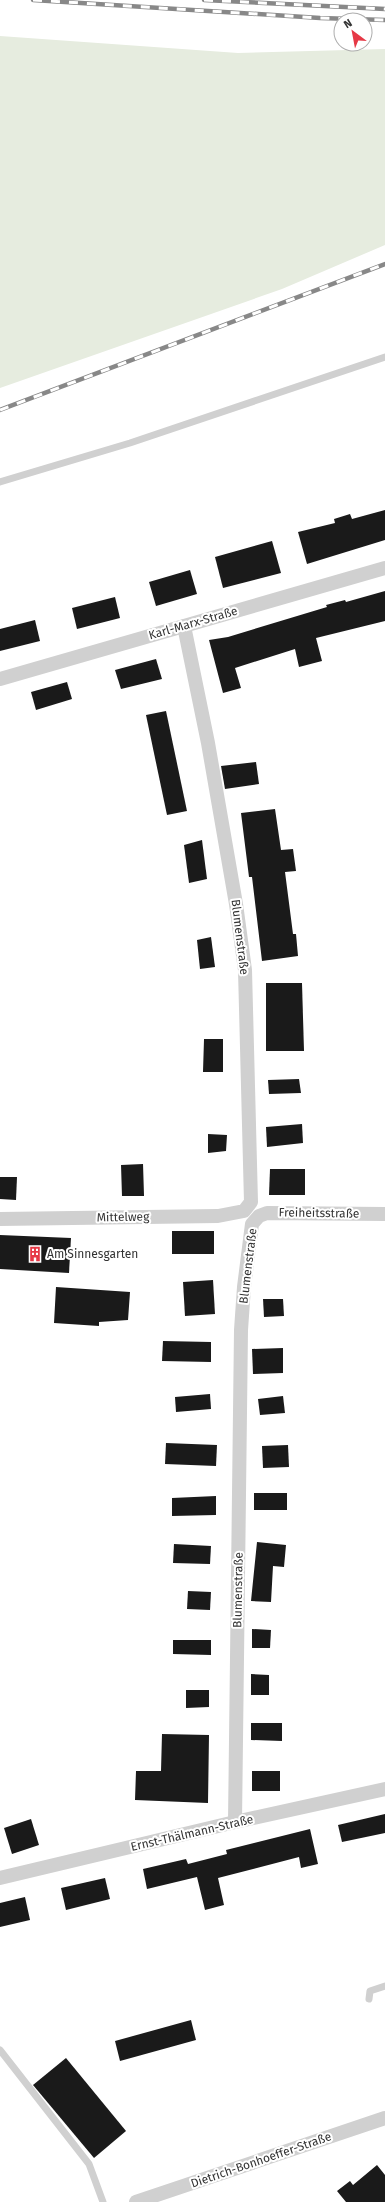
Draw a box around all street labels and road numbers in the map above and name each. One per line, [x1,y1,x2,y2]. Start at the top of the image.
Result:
street label: Karl-Marx-Straße [147,604,239,642]
street label: Blumenstraße [228,898,252,976]
street label: Freiheitsstraße [278,1205,360,1221]
street label: Mittelweg [97,1210,150,1224]
street label: Blumenstraße [236,1227,260,1305]
street label: Blumenstraße [230,1552,246,1628]
street label: Ernst-Thälmann-Straße [129,1812,255,1854]
street label: Dietrich-Bonhoeffer-Straße [189,2129,333,2191]

